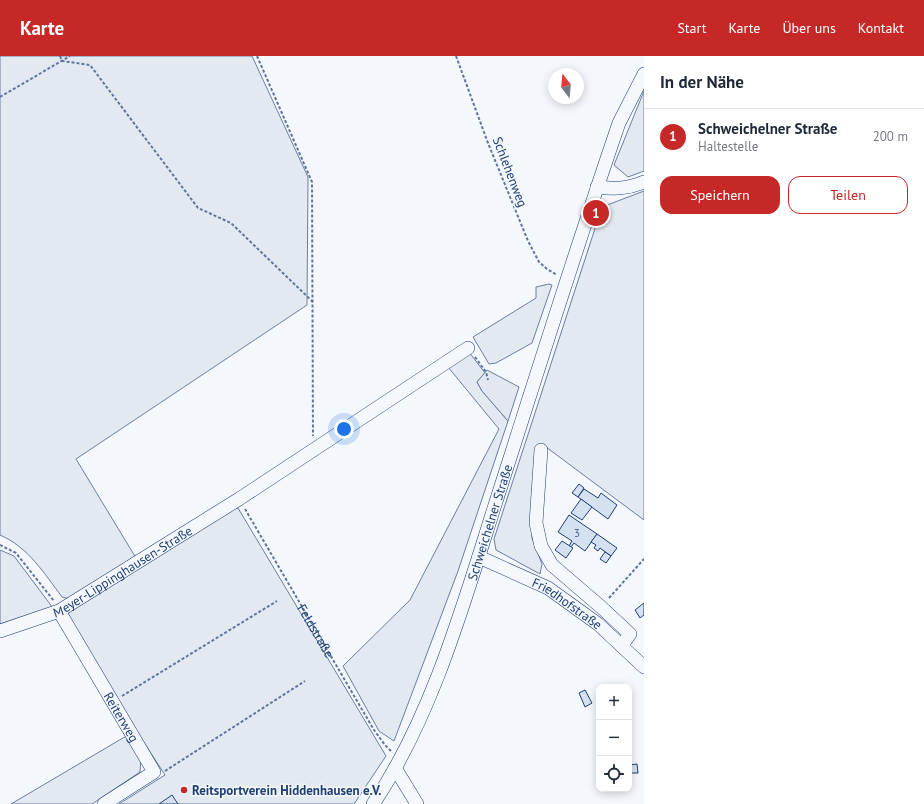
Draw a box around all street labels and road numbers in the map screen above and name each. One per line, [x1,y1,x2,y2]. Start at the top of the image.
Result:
street label: Schlehenweg [489,134,531,210]
street label: Schweichelner Straße [463,462,516,582]
street label: Meyer-Lippinghausen-Straße [51,522,195,621]
street label: Friedhofstraße [530,574,606,633]
street label: Feldstraße [294,601,338,661]
street label: Reiterweg [100,689,143,745]

